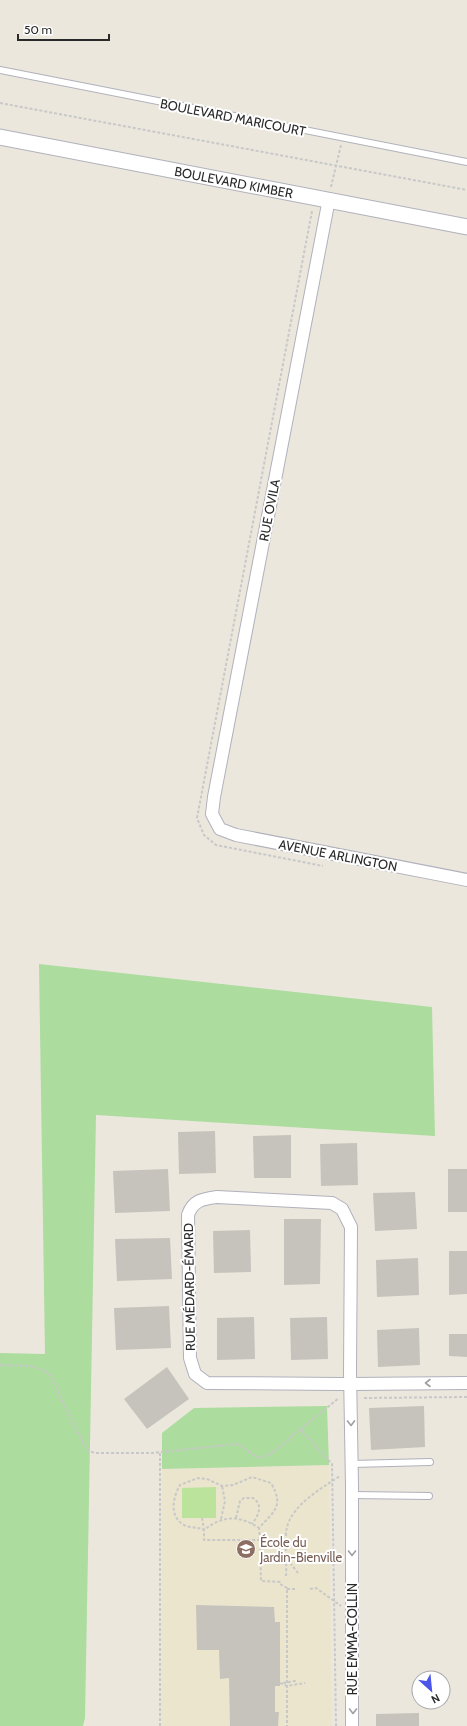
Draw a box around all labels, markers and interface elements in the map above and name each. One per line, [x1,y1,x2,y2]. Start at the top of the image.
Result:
scale bar [18,16,109,42]
text: 50 m [24,22,52,37]
street label: BOULEVARD MARICOURT [159,95,307,139]
street label: BOULEVARD KIMBER [173,163,294,201]
street label: RUE OVILA [255,478,283,542]
street label: AVENUE ARLINGTON [277,836,399,874]
street label: RUE MÉDARD-ÉMARD [179,1223,198,1351]
one-way arrow [425,1379,431,1387]
one-way arrow [347,1420,355,1426]
place label: École du Jardin-Bienville [259,1533,343,1565]
school or university icon: École du Jardin-Bienville [235,1538,257,1560]
one-way arrow [348,1550,356,1556]
street label: RUE EMMA-COLLIN [344,1583,360,1695]
north arrow [411,1670,451,1710]
text: N [429,1691,442,1707]
one-way arrow [349,1708,357,1714]

